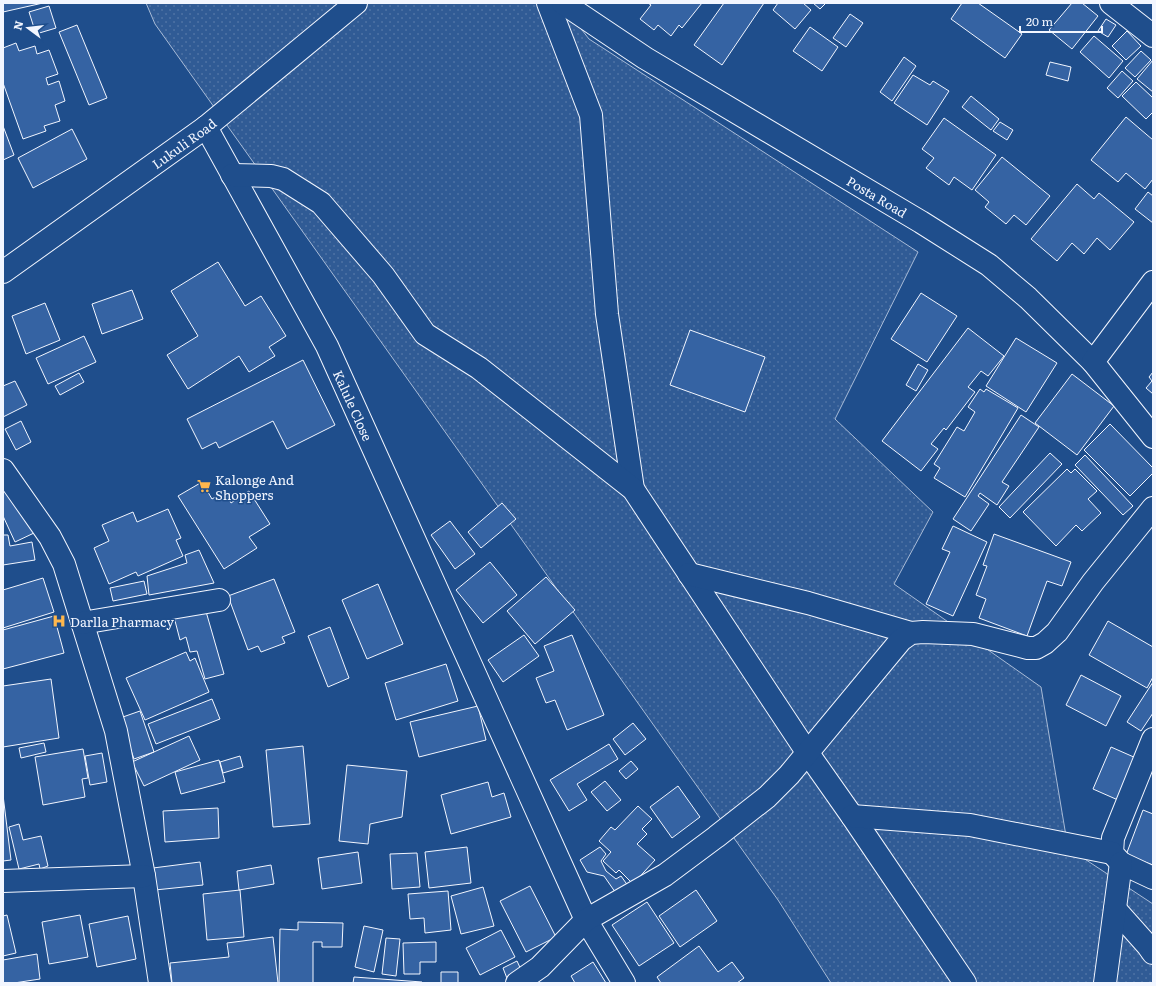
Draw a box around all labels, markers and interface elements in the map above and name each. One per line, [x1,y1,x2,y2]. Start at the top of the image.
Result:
north arrow [8,8,48,48]
scale bar [1020,8,1102,34]
text: 20 m [1026,12,1053,30]
text: N [8,19,26,32]
street label: Lukuli Road [148,113,220,173]
street label: Posta Road [844,171,911,221]
street label: Kalule Close [329,367,378,444]
place label: Kalonge And Shoppers [215,470,294,504]
supermarket icon: Kalonge And Shoppers [196,478,212,494]
place label: Darlla Pharmacy [70,612,175,631]
hospital icon: Darlla Pharmacy [51,613,67,629]

